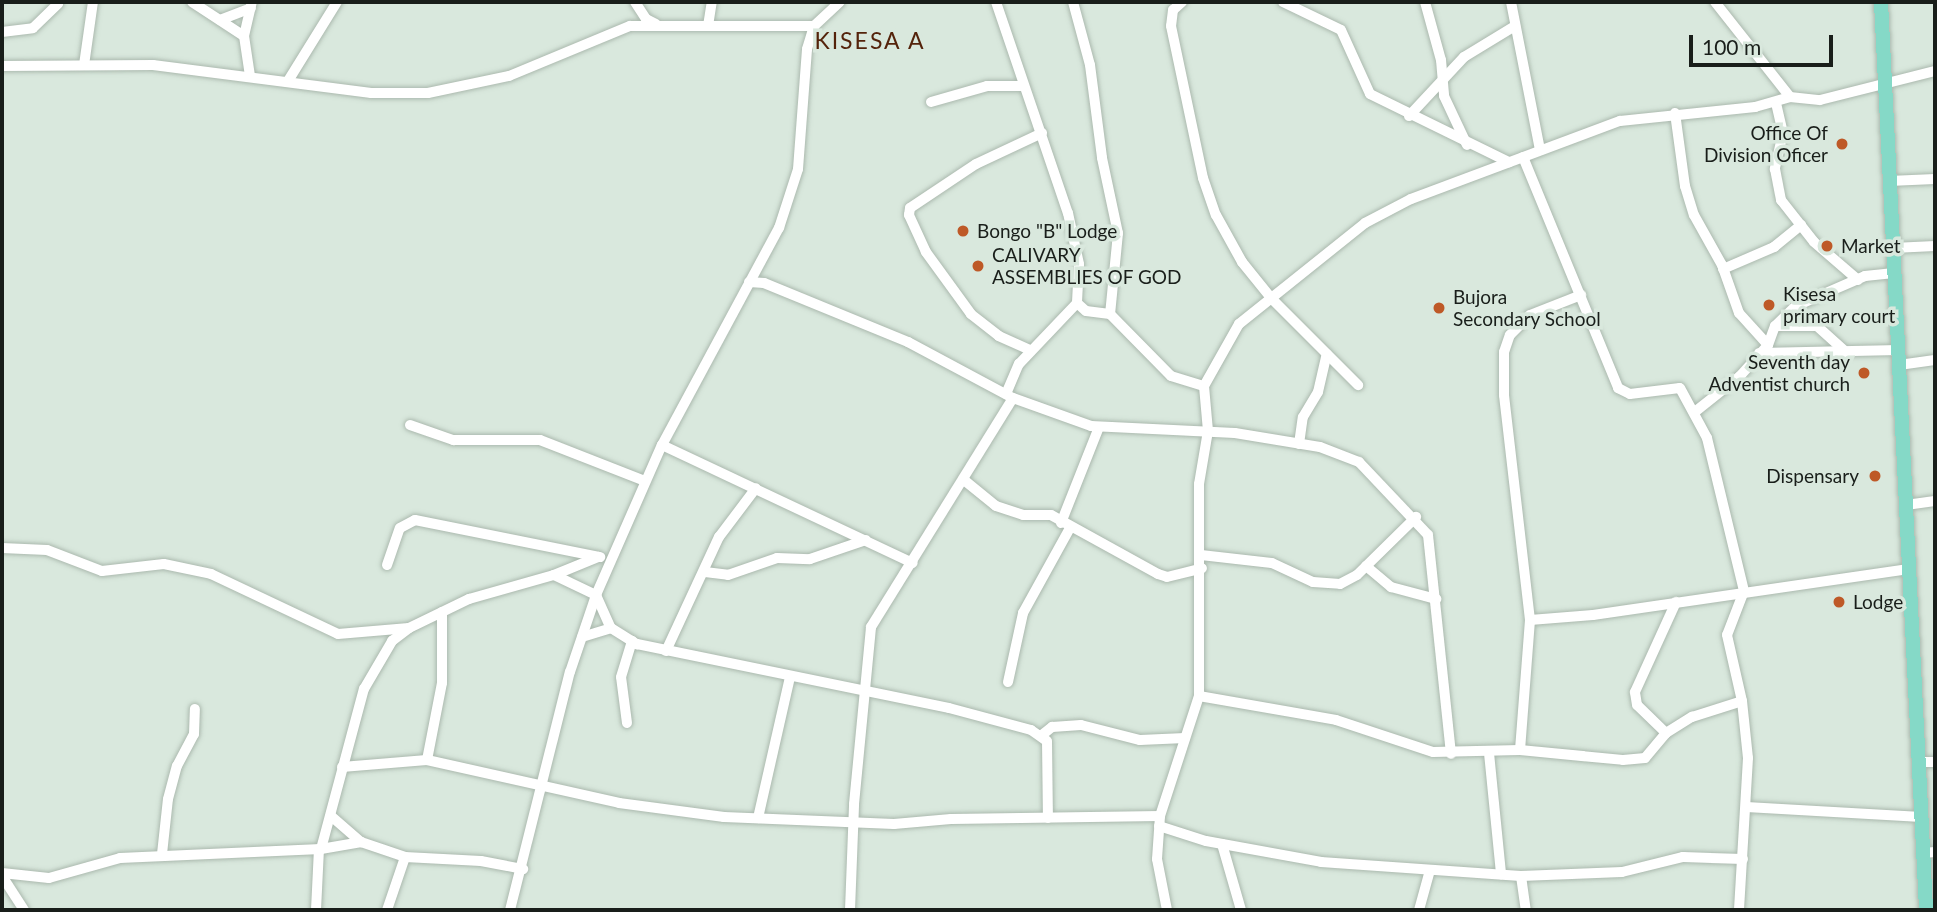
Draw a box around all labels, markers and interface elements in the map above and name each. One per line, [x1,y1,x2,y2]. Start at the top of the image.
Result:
scale bar [1692,21,1836,65]
district label: KISESA A [815,26,925,54]
text: 100 m [1702,34,1761,59]
place label: Office Of Division Oficer [1704,122,1828,166]
marker: Office Of Division Oficer [1834,136,1850,152]
place label: Bongo "B" Lodge [977,220,1117,242]
marker: Bongo "B" Lodge [955,223,971,239]
place label: Market [1841,235,1901,257]
marker: Market [1819,238,1835,254]
place label: CALIVARY ASSEMBLIES OF GOD [992,244,1182,288]
marker: CALIVARY ASSEMBLIES OF GOD [970,258,986,274]
place label: Kisesa primary court [1783,283,1896,327]
place label: Bujora Secondary School [1453,286,1601,330]
marker: Kisesa primary court [1761,297,1777,313]
marker: Bujora Secondary School [1431,300,1447,316]
place label: Seventh day Adventist church [1709,351,1850,395]
marker: Seventh day Adventist church [1856,365,1872,381]
place label: Dispensary [1766,465,1859,487]
marker: Dispensary [1865,466,1885,486]
place label: Lodge [1853,591,1903,613]
marker: Lodge [1831,594,1847,610]

